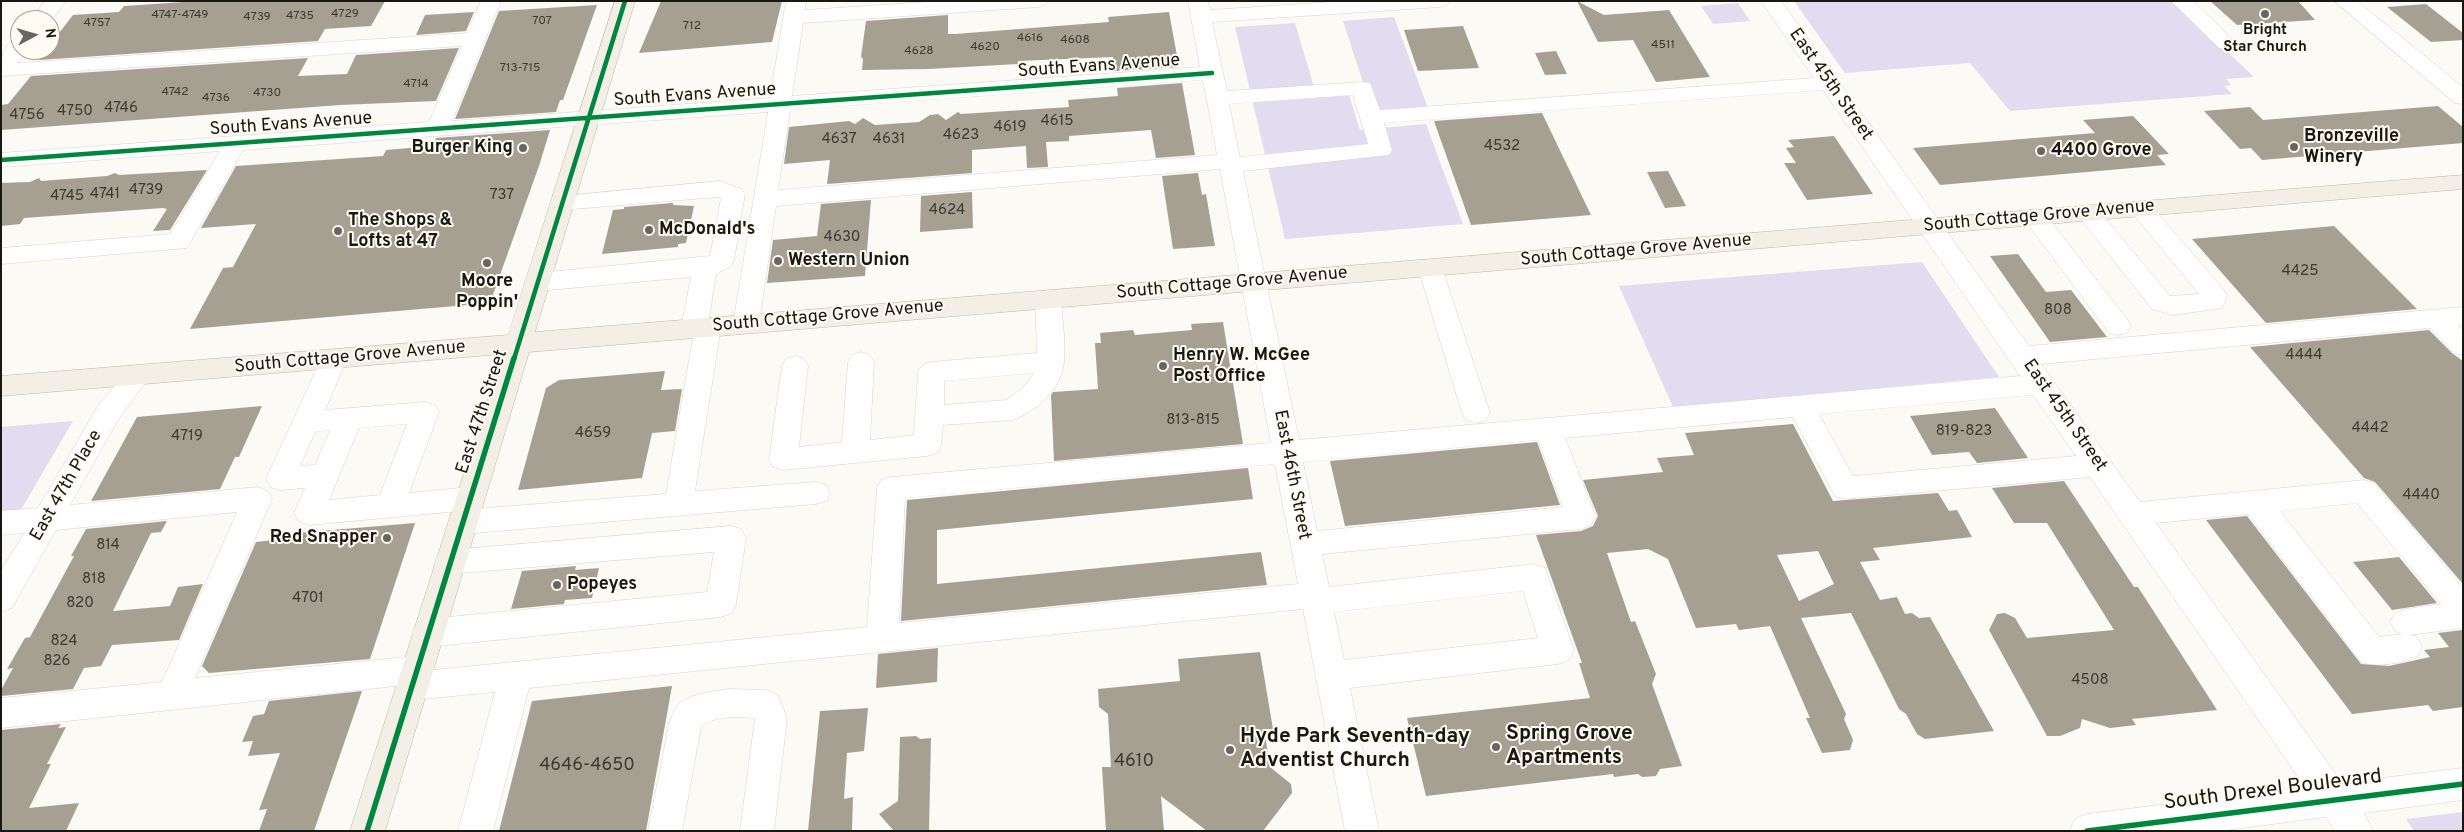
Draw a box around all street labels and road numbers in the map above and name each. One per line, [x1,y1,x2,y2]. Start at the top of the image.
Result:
street label: East 45th Street [1783,25,1877,145]
street label: South Evans Avenue [1017,51,1181,83]
street label: South Evans Avenue [613,80,777,112]
street label: South Evans Avenue [209,109,373,141]
street label: South Cottage Grove Avenue [1922,196,2156,238]
street label: South Cottage Grove Avenue [1519,230,1753,272]
street label: South Cottage Grove Avenue [1115,263,1349,305]
street label: South Cottage Grove Avenue [711,296,945,338]
street label: South Cottage Grove Avenue [233,337,467,379]
street label: East 47th Street [453,347,513,477]
street label: East 45th Street [2017,356,2111,476]
street label: East 46th Street [1268,408,1314,542]
street label: East 47th Place [26,427,108,545]
street label: South Drexel Boulevard [2162,765,2384,817]

